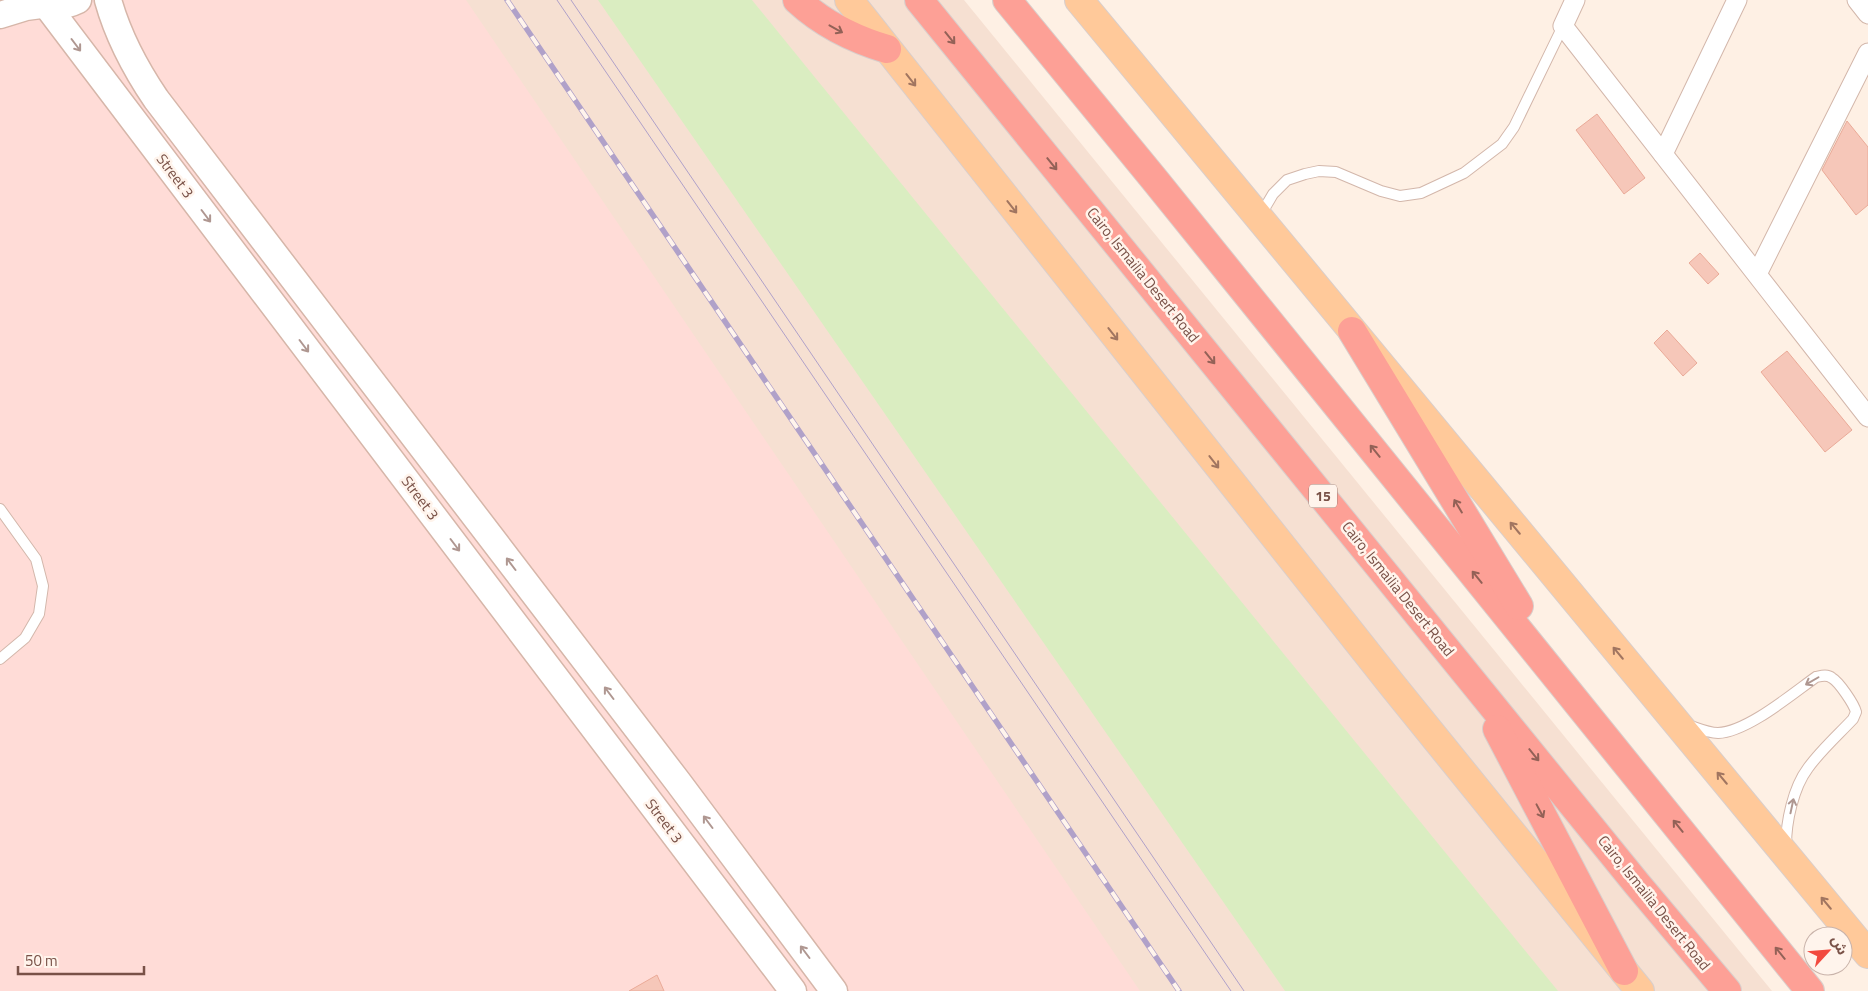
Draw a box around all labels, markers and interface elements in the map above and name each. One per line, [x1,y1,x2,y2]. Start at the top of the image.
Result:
one-way arrow [829,24,844,34]
one-way arrow [944,31,955,44]
one-way arrow [71,38,81,52]
one-way arrow [906,73,917,86]
street label: Street 3 [151,149,200,203]
one-way arrow [1047,157,1058,170]
one-way arrow [1007,200,1018,213]
street label: Cairo, Ismailia Desert Road [1082,202,1205,347]
one-way arrow [201,209,211,223]
one-way arrow [1108,327,1119,340]
one-way arrow [299,339,309,353]
one-way arrow [1205,351,1216,364]
one-way arrow [1369,445,1380,458]
one-way arrow [1209,455,1220,468]
street label: Street 3 [396,471,445,525]
road number: 15 [1309,484,1337,508]
one-way arrow [1452,500,1462,514]
street label: Cairo, Ismailia Desert Road [1337,516,1460,661]
one-way arrow [1509,522,1520,535]
one-way arrow [450,538,460,552]
one-way arrow [505,557,516,570]
one-way arrow [1471,571,1482,584]
one-way arrow [1613,647,1624,660]
one-way arrow [1806,676,1820,686]
one-way arrow [604,687,615,700]
one-way arrow [1528,749,1539,762]
one-way arrow [1717,772,1728,785]
street label: Street 3 [640,794,689,848]
one-way arrow [1788,799,1797,815]
one-way arrow [1536,803,1545,818]
one-way arrow [702,816,713,829]
one-way arrow [1672,820,1683,833]
street label: Cairo, Ismailia Desert Road [1593,830,1716,975]
one-way arrow [1820,897,1831,910]
north arrow [1803,926,1853,976]
text: ش [1826,932,1854,958]
scale bar [18,944,144,976]
one-way arrow [800,945,810,959]
one-way arrow [1774,947,1785,960]
text: 50 m [25,949,58,972]

